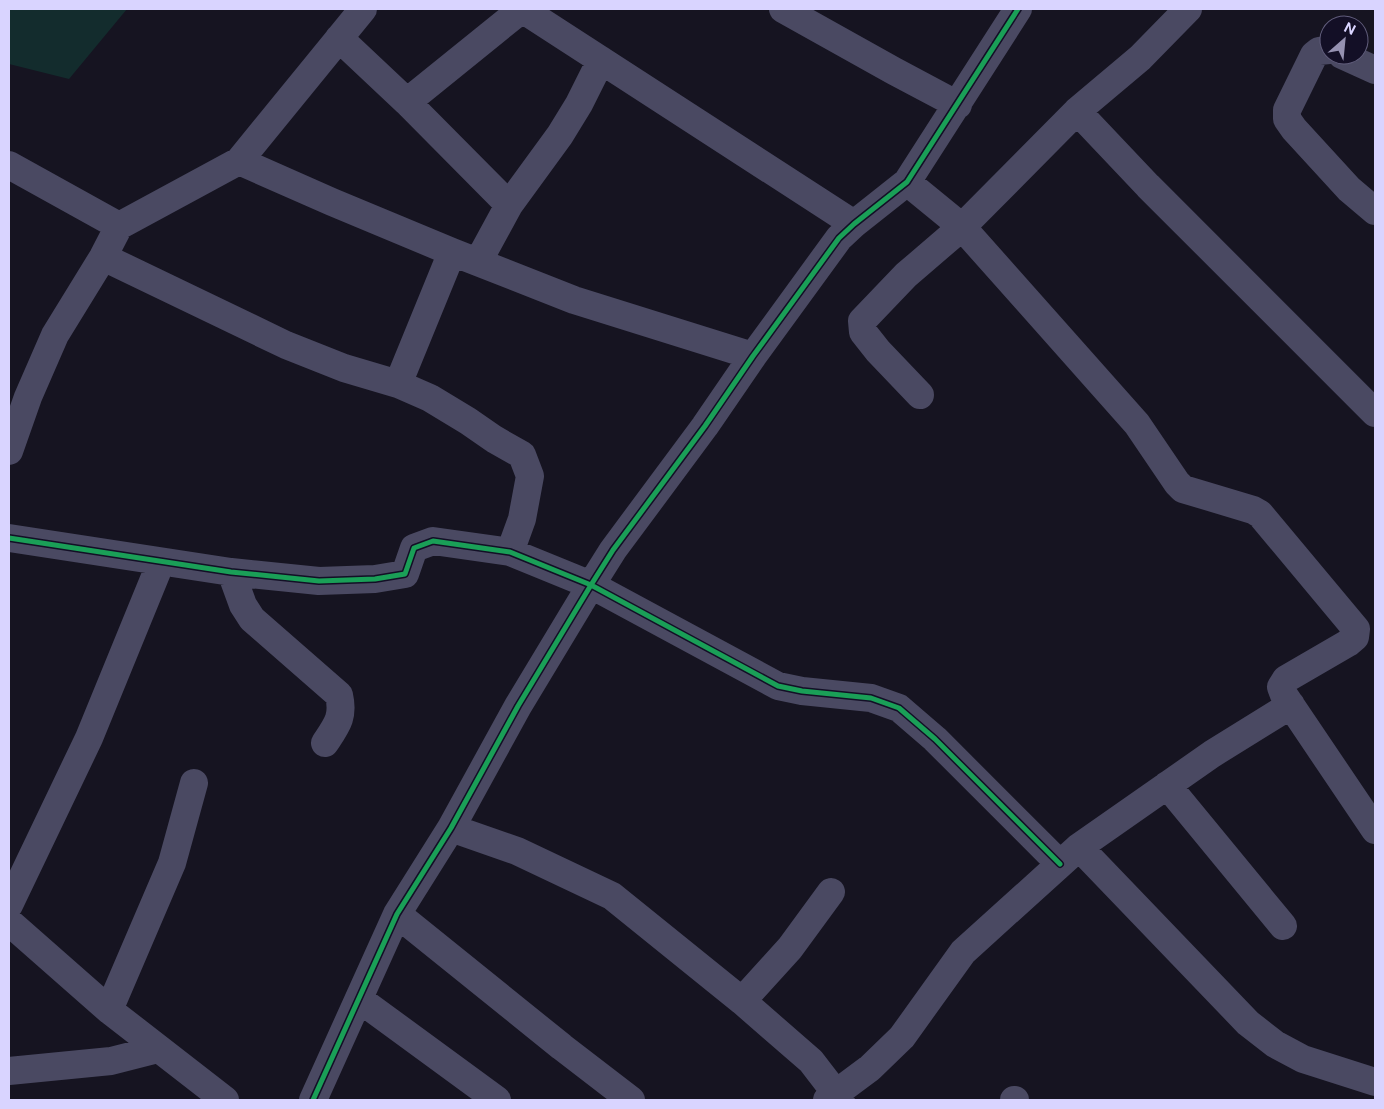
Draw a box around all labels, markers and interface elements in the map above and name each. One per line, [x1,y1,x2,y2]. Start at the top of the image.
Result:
north arrow [1319,15,1369,65]
text: N [1341,19,1358,38]

